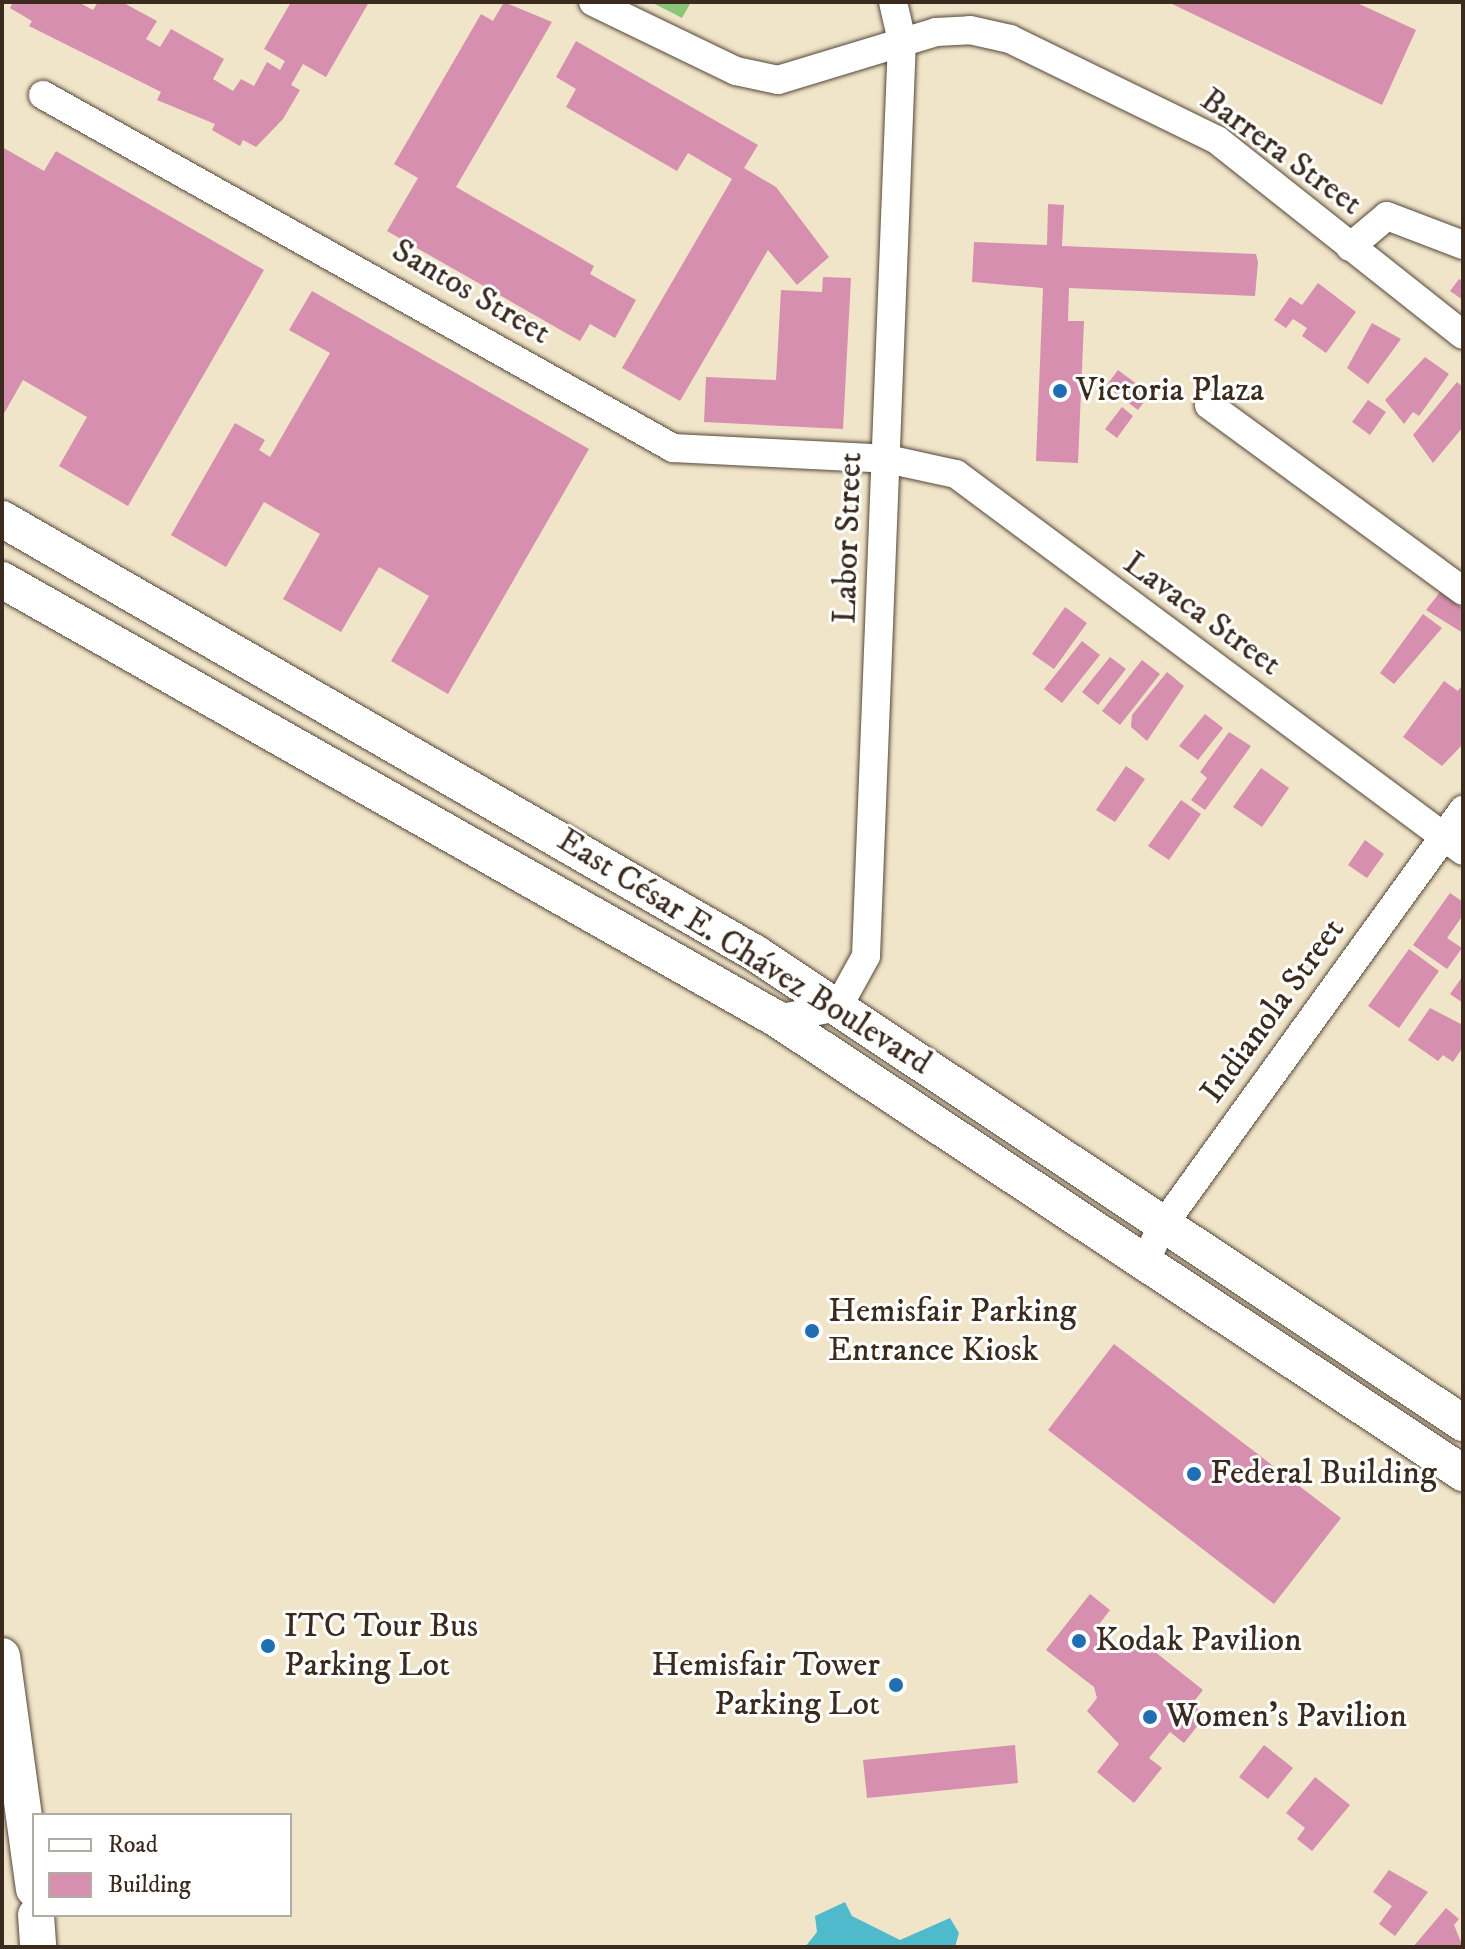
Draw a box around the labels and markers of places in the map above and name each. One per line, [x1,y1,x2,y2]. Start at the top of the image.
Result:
place label: Victoria Plaza [1076,371,1265,411]
marker: Victoria Plaza [1051,382,1069,400]
place label: Hemisfair Parking Entrance Kiosk [828,1291,1076,1370]
marker: Hemisfair Parking Entrance Kiosk [803,1322,821,1340]
place label: Federal Building [1210,1454,1437,1494]
marker: Federal Building [1185,1465,1203,1483]
place label: ITC Tour Bus Parking Lot [284,1606,478,1686]
place label: Kodak Pavilion [1095,1621,1302,1661]
marker: Kodak Pavilion [1070,1632,1088,1650]
marker: ITC Tour Bus Parking Lot [259,1637,277,1655]
place label: Hemisfair Tower Parking Lot [651,1645,880,1724]
marker: Hemisfair Tower Parking Lot [887,1676,905,1694]
place label: Women's Pavilion [1166,1697,1407,1737]
marker: Women's Pavilion [1141,1708,1159,1726]

